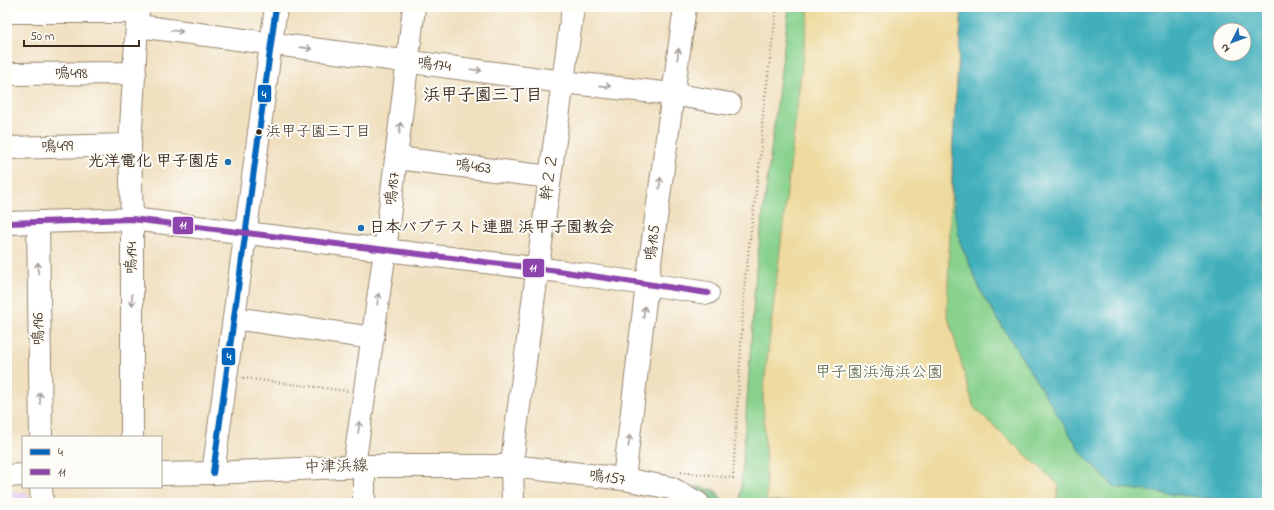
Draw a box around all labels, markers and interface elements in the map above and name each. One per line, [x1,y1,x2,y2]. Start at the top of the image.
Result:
scale bar [24,22,139,48]
north arrow [1212,22,1252,62]
one-way arrow [170,27,183,35]
text: 50 m [30,28,54,46]
text: N [1217,40,1234,56]
one-way arrow [299,44,312,52]
one-way arrow [674,48,682,61]
street label: 鳴174 [416,51,453,79]
street label: 鳴498 [54,62,88,86]
one-way arrow [469,66,482,74]
district label: 浜甲子園三丁目 [424,83,543,108]
one-way arrow [598,83,611,90]
line badge: 4 [257,84,272,103]
text: 4 [261,87,267,103]
place label: 浜甲子園三丁目 [266,121,371,143]
one-way arrow [396,122,403,135]
marker: 浜甲子園三丁目 [254,127,264,137]
street label: 鳴499 [40,134,74,160]
place label: 光洋電化 甲子園店 [88,150,220,174]
street label: 幹２２ [535,152,565,202]
street label: 鳴463 [454,153,492,181]
marker: 光洋電化 甲子園店 [223,157,233,167]
street label: 鳴187 [379,170,407,207]
one-way arrow [657,177,664,190]
line badge: 11 [172,216,194,235]
place label: 日本バプテスト連盟 浜甲子園教会 [369,216,614,240]
text: 11 [180,218,187,234]
marker: 日本バプテスト連盟 浜甲子園教会 [356,223,366,233]
street label: 鳴185 [639,224,667,262]
street label: 鳴194 [120,241,144,274]
line badge: 11 [522,258,545,278]
text: 11 [530,261,537,277]
one-way arrow [34,262,42,275]
one-way arrow [128,293,136,306]
one-way arrow [374,293,382,306]
one-way arrow [640,306,648,319]
street label: 鳴196 [27,312,51,346]
line badge: 4 [221,347,236,366]
text: 4 [226,349,232,365]
park label: 甲子園浜海浜公園 [815,361,943,385]
one-way arrow [36,392,44,405]
one-way arrow [355,421,363,434]
one-way arrow [625,435,633,448]
legend [22,436,162,488]
text: 4 [58,444,63,462]
street label: 中津浜線 [304,454,368,480]
text: 11 [58,464,66,482]
street label: 鳴157 [587,464,627,492]

